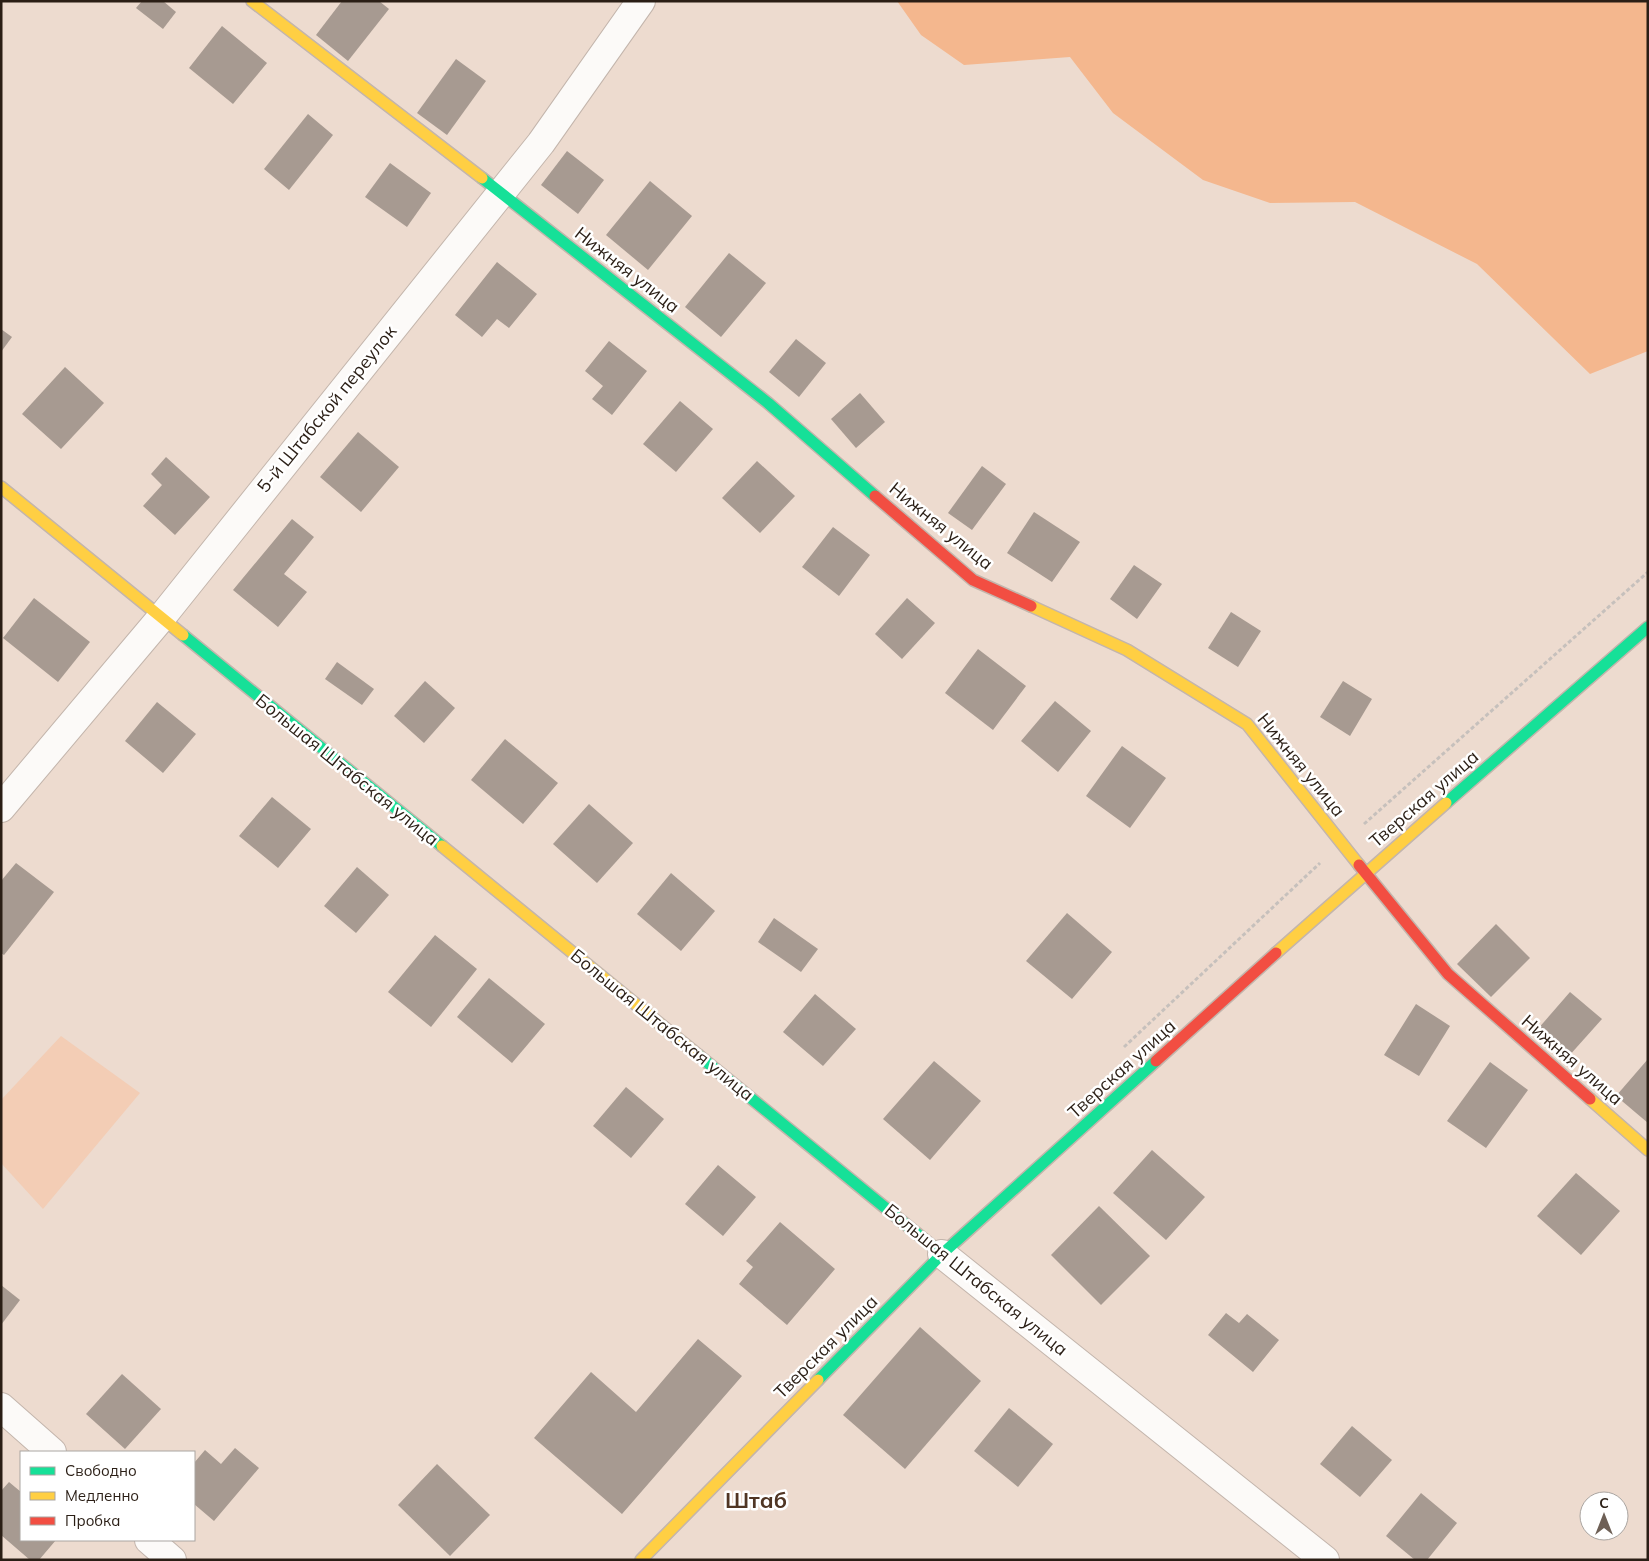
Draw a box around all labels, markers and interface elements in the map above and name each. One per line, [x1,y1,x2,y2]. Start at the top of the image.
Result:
street label: Нижняя улица [570,222,684,318]
street label: 5-й Штабской переулок [252,320,402,497]
street label: Нижняя улица [885,477,998,574]
street label: Большая Штабская улица [251,689,444,851]
street label: Нижняя улица [1253,708,1350,821]
street label: Тверская улица [1364,745,1483,852]
street label: Большая Штабская улица [566,944,759,1106]
street label: Нижняя улица [1517,1009,1628,1110]
street label: Тверская улица [1063,1014,1180,1123]
street label: Большая Штабская улица [880,1199,1073,1361]
street label: Тверская улица [769,1290,882,1403]
legend [20,1451,195,1541]
text: Свободно [65,1461,137,1480]
text: Медленно [65,1486,139,1505]
district label: Штаб [725,1486,787,1514]
north arrow [1579,1491,1629,1541]
text: С [1599,1494,1609,1512]
text: Пробка [65,1511,120,1530]

